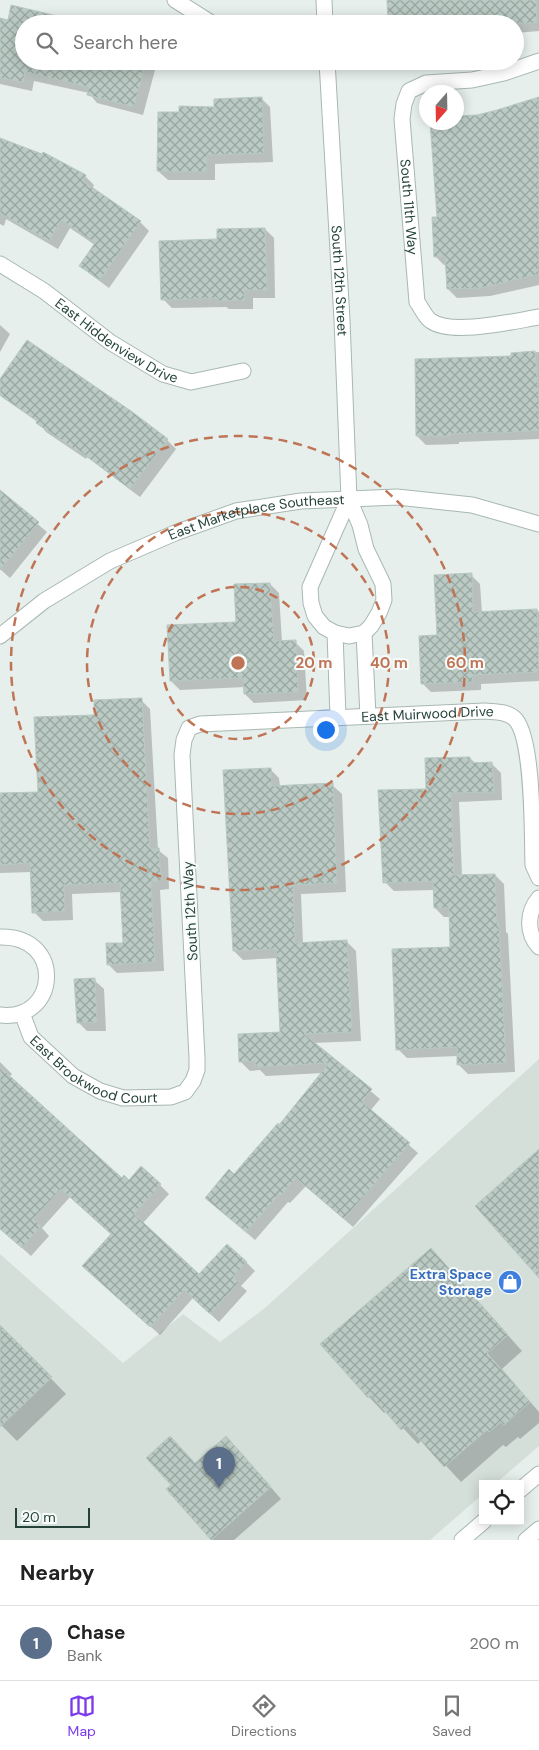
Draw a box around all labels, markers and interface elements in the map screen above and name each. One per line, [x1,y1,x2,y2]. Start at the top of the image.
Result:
search box [15,15,524,70]
icon: search [33,29,61,57]
text: Search here [73,30,178,55]
north arrow [419,85,464,130]
street label: South 11th Way [396,158,422,256]
street label: South 12th Street [328,225,352,337]
street label: East Hiddenview Drive [51,294,180,387]
street label: East Marketplace Southeast [165,490,345,544]
text: 20 m [296,653,332,673]
text: 40 m [370,653,408,673]
text: 60 m [446,653,484,673]
centre of rings [229,654,247,672]
street label: East Muirwood Drive [361,702,494,726]
your location [313,717,339,743]
street label: South 12th Way [178,861,202,961]
street label: East Brookwood Court [26,1032,158,1107]
place label: Extra Space Storage [410,1265,492,1299]
shop icon: Extra Space Storage [497,1269,523,1295]
pin: 1 [203,1447,235,1488]
map controls [479,1480,524,1525]
button: locate [479,1480,524,1525]
scale bar [15,1505,90,1528]
text: 20 m [22,1508,56,1526]
text: Nearby [20,1559,94,1587]
text: Chase [67,1620,125,1645]
text: 1 [33,1633,39,1654]
text: 200 m [470,1633,519,1654]
text: Bank [67,1645,103,1666]
tab: Map [68,1692,96,1740]
tab: Directions [231,1692,297,1740]
tab: Saved [432,1692,471,1740]

